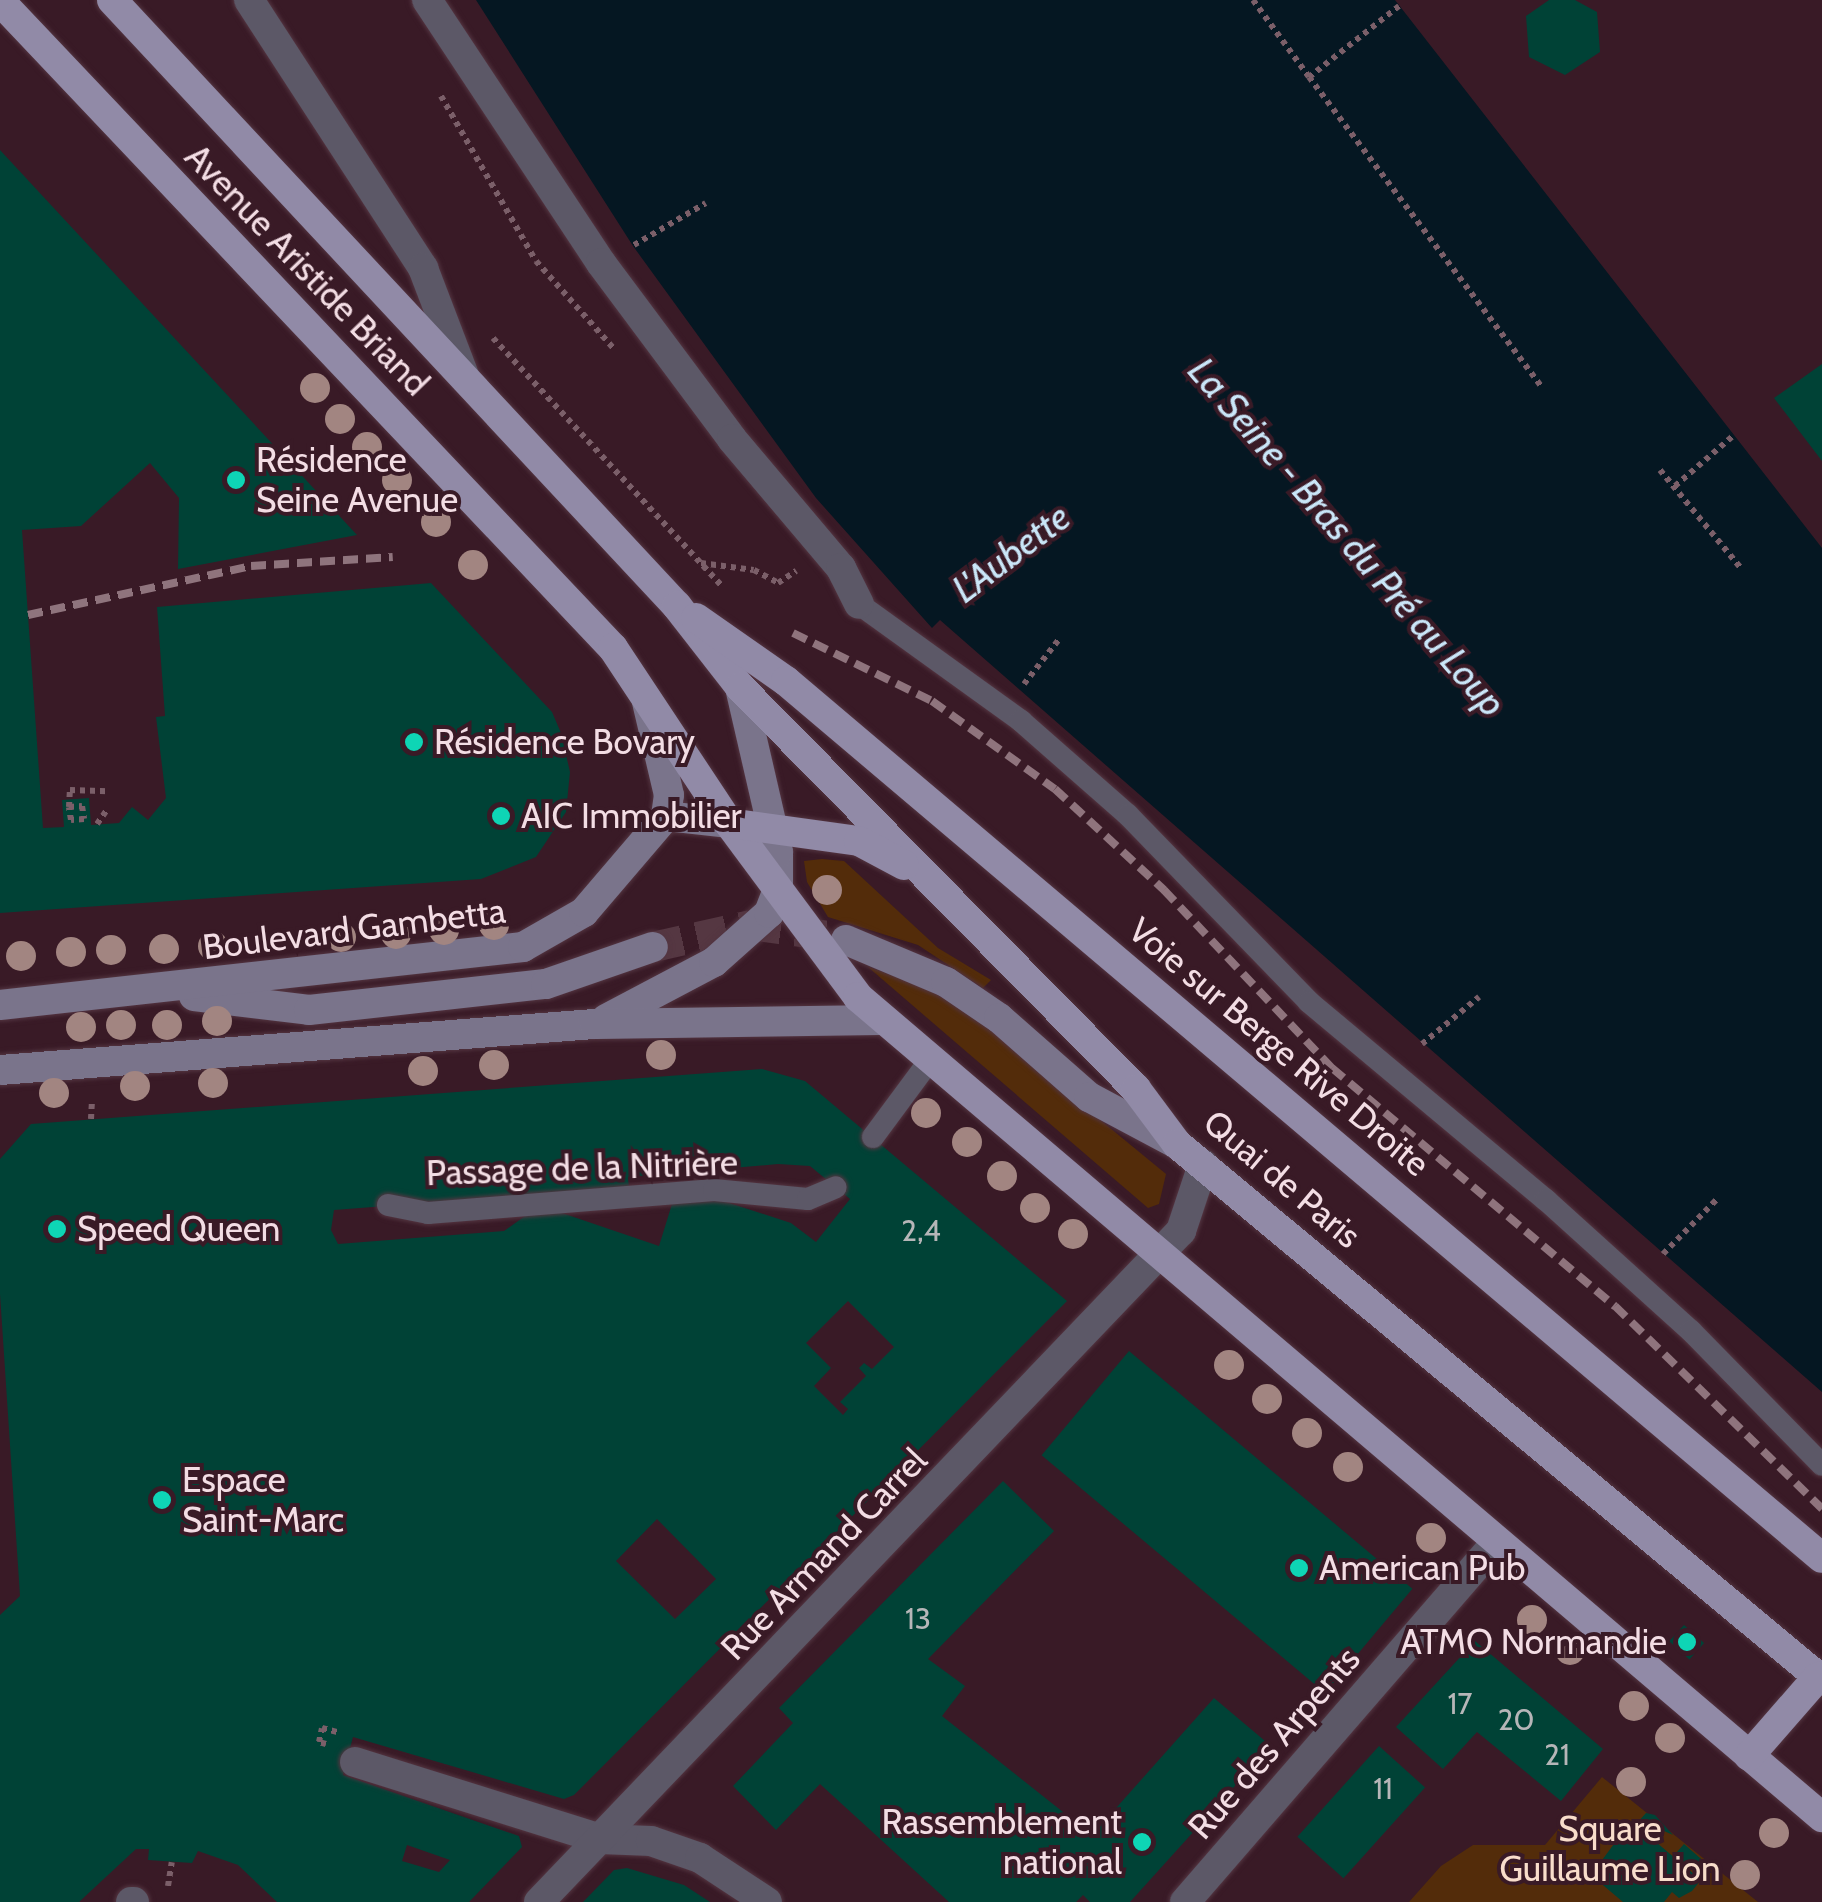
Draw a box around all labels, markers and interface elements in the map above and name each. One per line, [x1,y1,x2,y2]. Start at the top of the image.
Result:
street label: Avenue Aristide Briand [176,136,438,404]
water label: La Seine - Bras du Pré au Loup [1179,348,1515,726]
place label: Résidence Seine Avenue [256,439,458,521]
marker: Résidence Seine Avenue [225,469,247,491]
water label: L'Aubette [943,494,1079,612]
place label: Résidence Bovary [434,721,695,763]
marker: Résidence Bovary [403,731,425,753]
place label: AIC Immobilier [521,795,742,837]
marker: AIC Immobilier [490,805,512,827]
street label: Boulevard Gambetta [200,890,508,968]
street label: Voie sur Berge Rive Droite [1120,909,1438,1185]
street label: Quai de Paris [1195,1101,1369,1257]
street label: Passage de la Nitrière [425,1142,739,1194]
place label: Speed Queen [77,1208,280,1250]
house number: 2,4 [901,1213,941,1249]
marker: Speed Queen [46,1218,68,1240]
street label: Rue Armand Carrel [712,1439,936,1669]
place label: Espace Saint-Marc [182,1459,344,1541]
marker: Espace Saint-Marc [151,1489,173,1511]
place label: American Pub [1319,1547,1525,1589]
marker: American Pub [1288,1557,1310,1579]
house number: 13 [905,1601,931,1637]
place label: ATMO Normandie [1400,1621,1667,1663]
marker: ATMO Normandie [1676,1631,1698,1653]
street label: Rue des Arpents [1179,1639,1369,1847]
house number: 17 [1448,1686,1472,1722]
house number: 20 [1498,1702,1534,1738]
house number: 21 [1544,1737,1570,1773]
house number: 11 [1373,1771,1393,1807]
place label: Rassemblement national [882,1801,1122,1883]
park label: Square Guillaume Lion [1500,1808,1720,1890]
marker: Rassemblement national [1131,1831,1153,1853]

